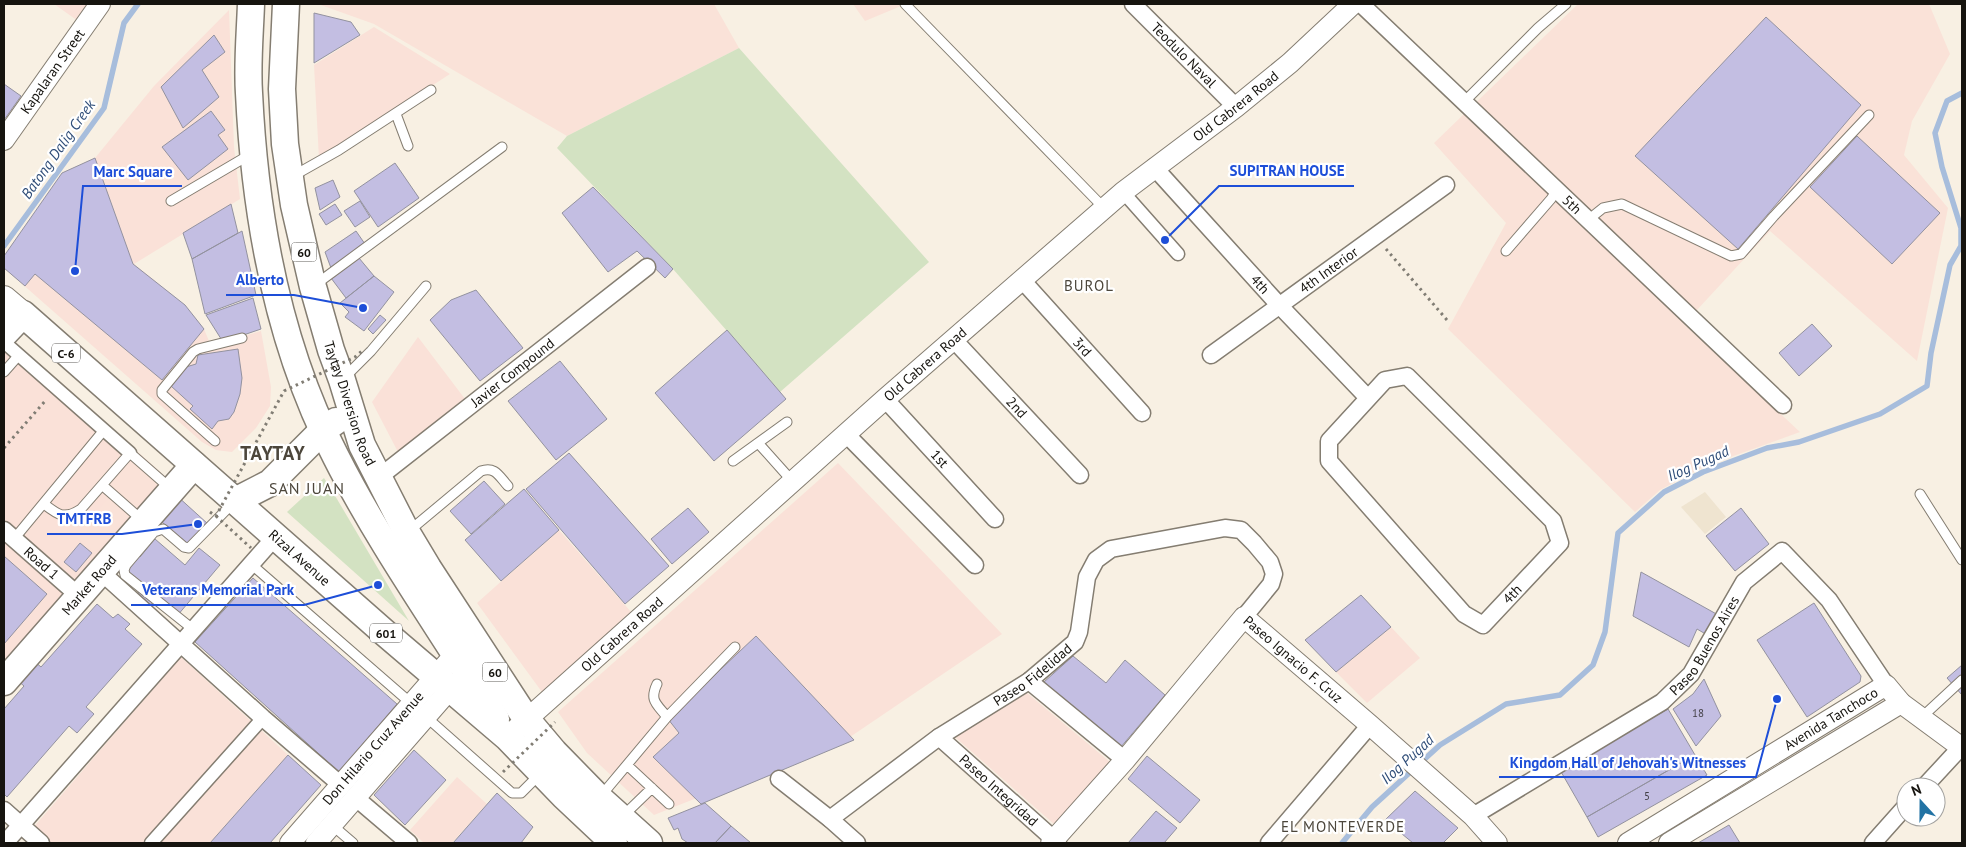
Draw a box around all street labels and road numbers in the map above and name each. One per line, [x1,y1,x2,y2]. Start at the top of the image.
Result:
street label: Teodulo Naval [1147,18,1220,91]
street label: Kapalaran Street [16,25,89,117]
street label: Old Cabrera Road [1189,67,1282,145]
street label: 5th [1558,191,1585,218]
road number: 60 [292,242,316,262]
street label: 4th Interior [1296,243,1362,297]
street label: 4th [1247,271,1273,298]
street label: Old Cabrera Road [880,323,970,405]
street label: 3rd [1069,333,1096,360]
street label: Javier Compound [466,334,558,411]
street label: Taytay Diversion Road [320,339,380,469]
road number: C-6 [52,343,80,362]
street label: 2nd [1002,393,1031,422]
street label: 1st [927,446,953,472]
street label: Rizal Avenue [265,526,334,590]
street label: Road 1 [20,543,63,583]
street label: Market Road [58,551,120,619]
street label: 4th [1499,581,1525,607]
street label: Old Cabrera Road [577,593,667,676]
street label: Paseo Buenos Aires [1665,593,1743,699]
street label: Paseo Ignacio F. Cruz [1240,612,1347,707]
road number: 601 [370,624,402,642]
street label: Paseo Fidelidad [990,639,1076,710]
road number: 60 [482,662,508,682]
street label: Avenida Tanchoco [1781,683,1881,754]
street label: Don Hilario Cruz Avenue [318,688,427,809]
street label: Paseo Integridad [955,750,1042,830]

